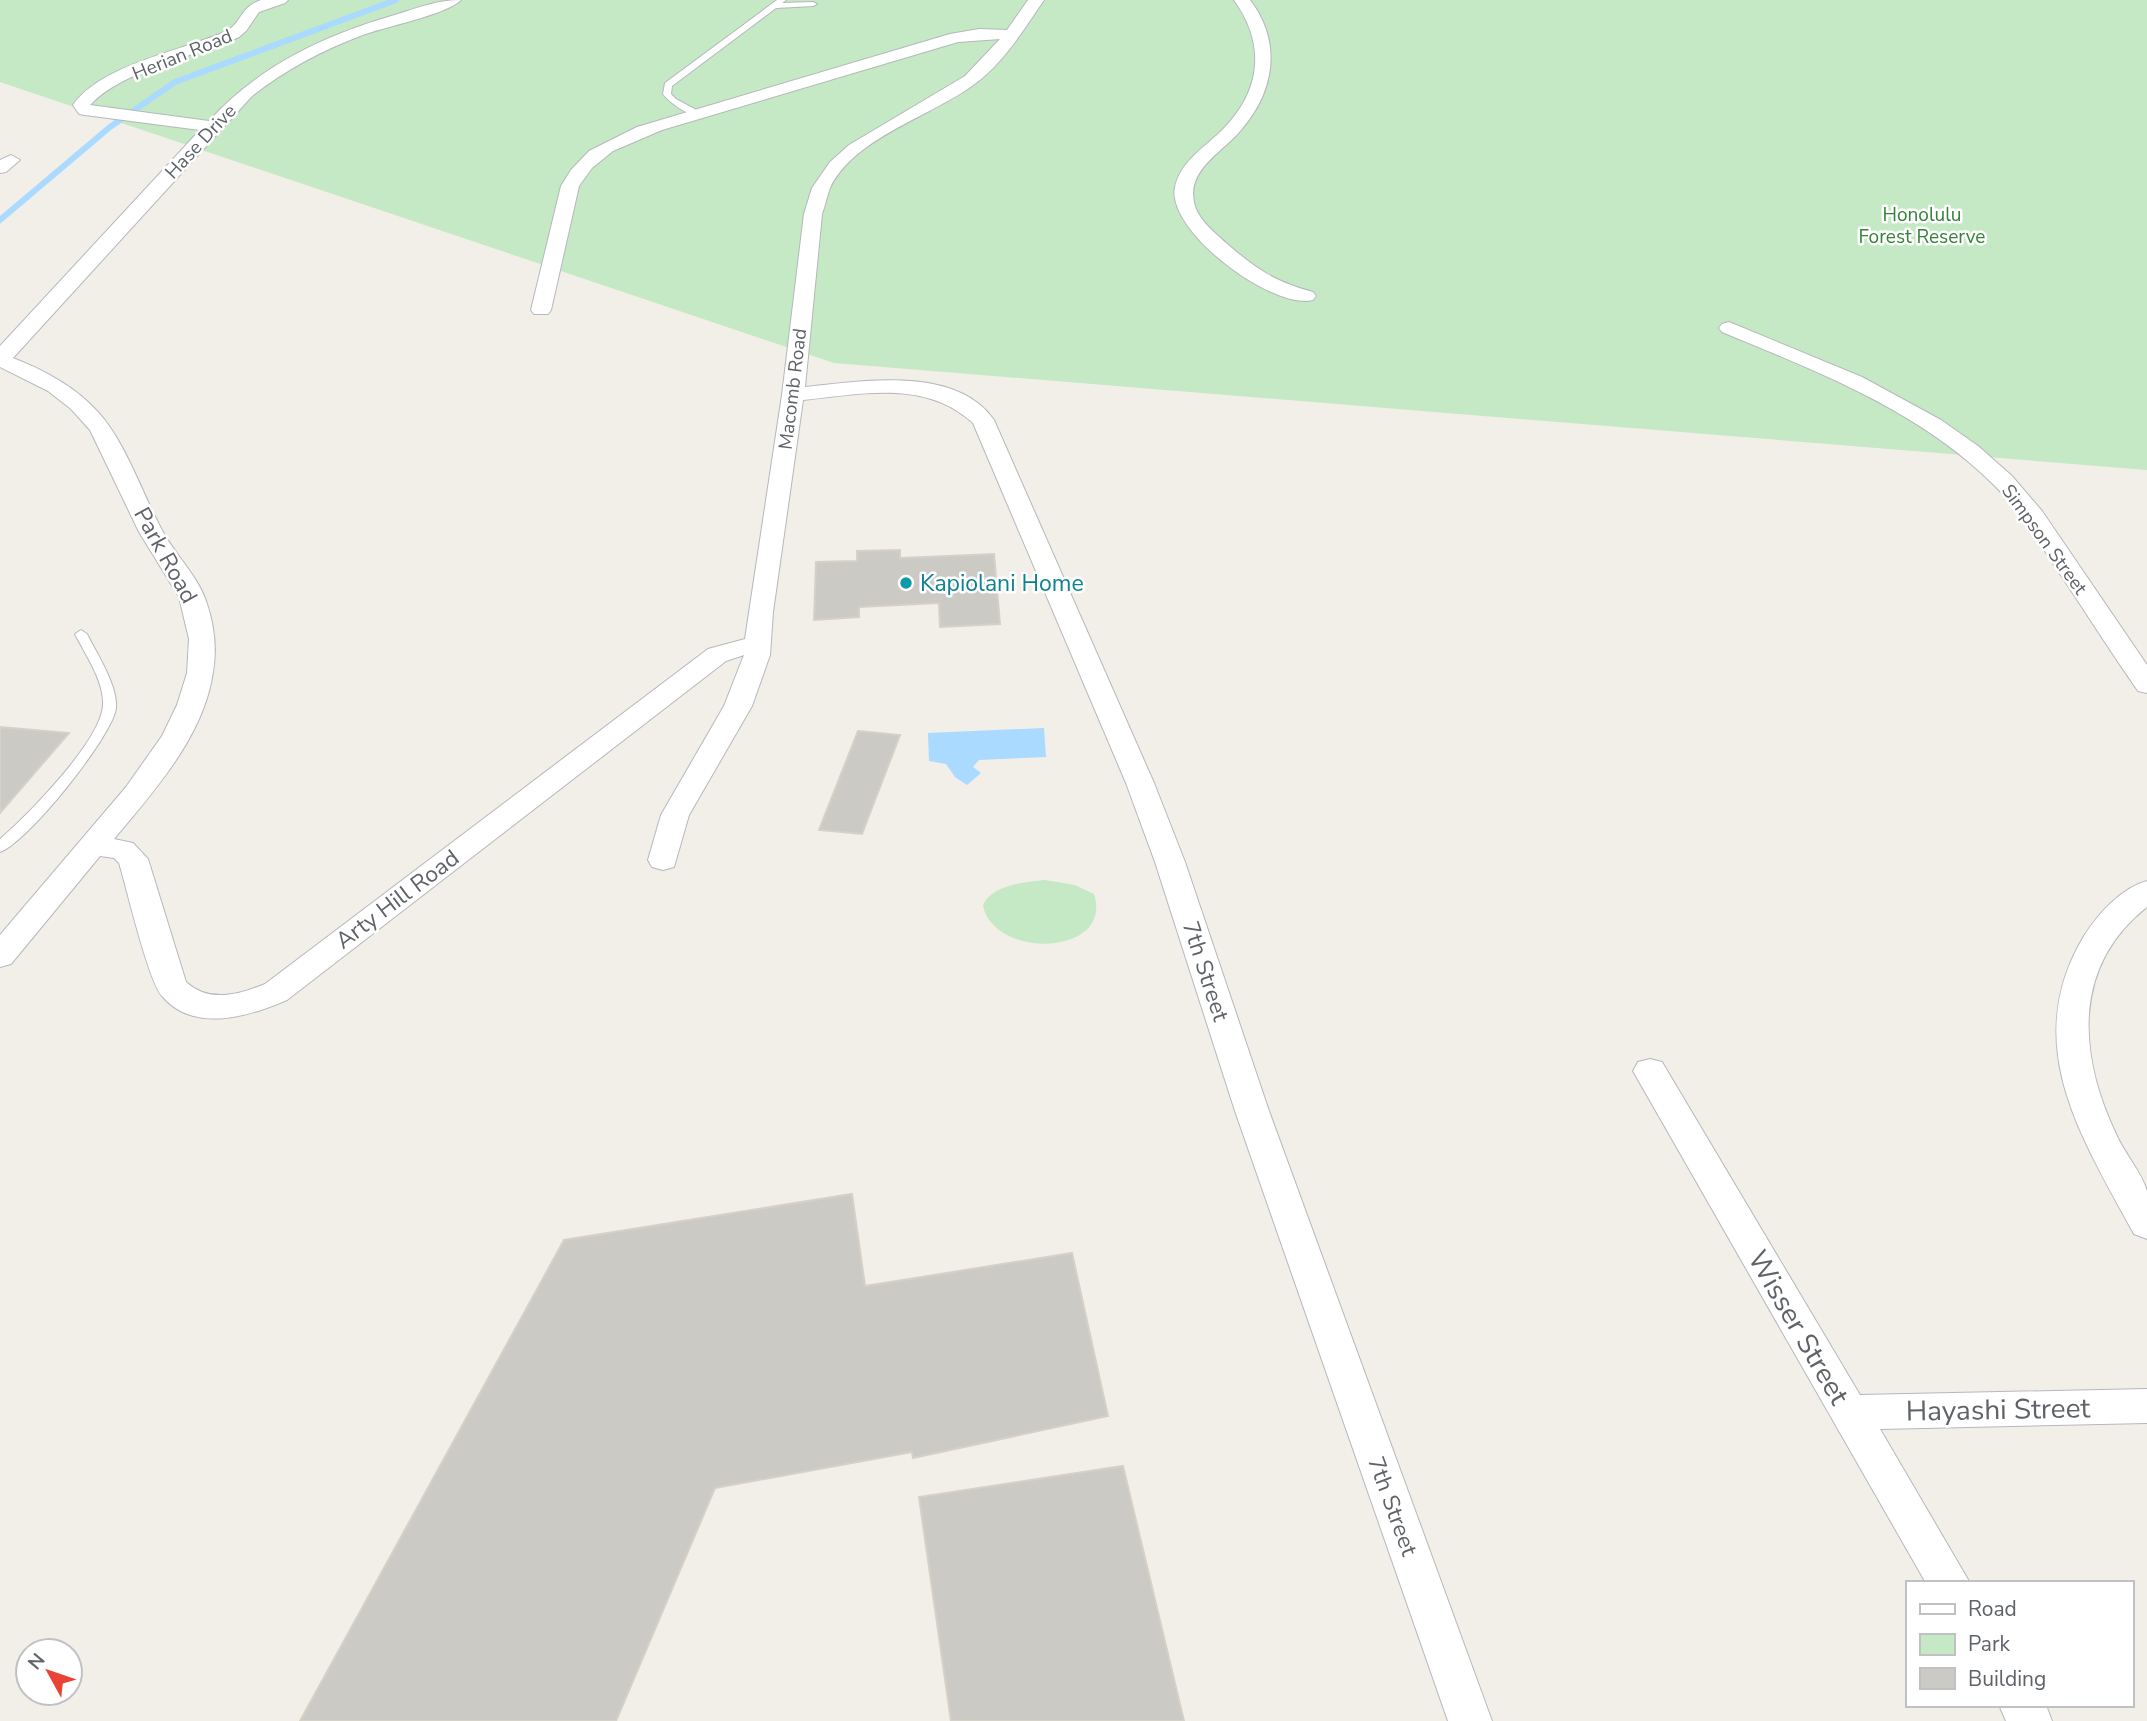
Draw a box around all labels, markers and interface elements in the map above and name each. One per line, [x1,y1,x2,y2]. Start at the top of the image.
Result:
street label: Herian Road [128,23,236,87]
street label: Hase Drive [159,99,242,185]
park label: Honolulu Forest Reserve [1859,202,1985,250]
street label: Macomb Road [773,327,813,451]
street label: Simpson Street [1995,479,2093,600]
street label: Park Road [126,502,205,609]
place label: Kapiolani Home [920,568,1084,599]
marker: Kapiolani Home [898,575,914,591]
street label: Arty Hill Road [329,843,465,956]
street label: 7th Street [1175,917,1237,1026]
street label: Wisser Street [1738,1243,1858,1412]
street label: Hayashi Street [1905,1389,2091,1431]
street label: 7th Street [1360,1452,1425,1561]
legend [1906,1581,2133,1707]
text: Road [1968,1595,2017,1623]
text: Park [1968,1630,2010,1658]
north arrow [14,1637,84,1707]
text: N [22,1648,51,1676]
text: Building [1968,1665,2046,1693]

